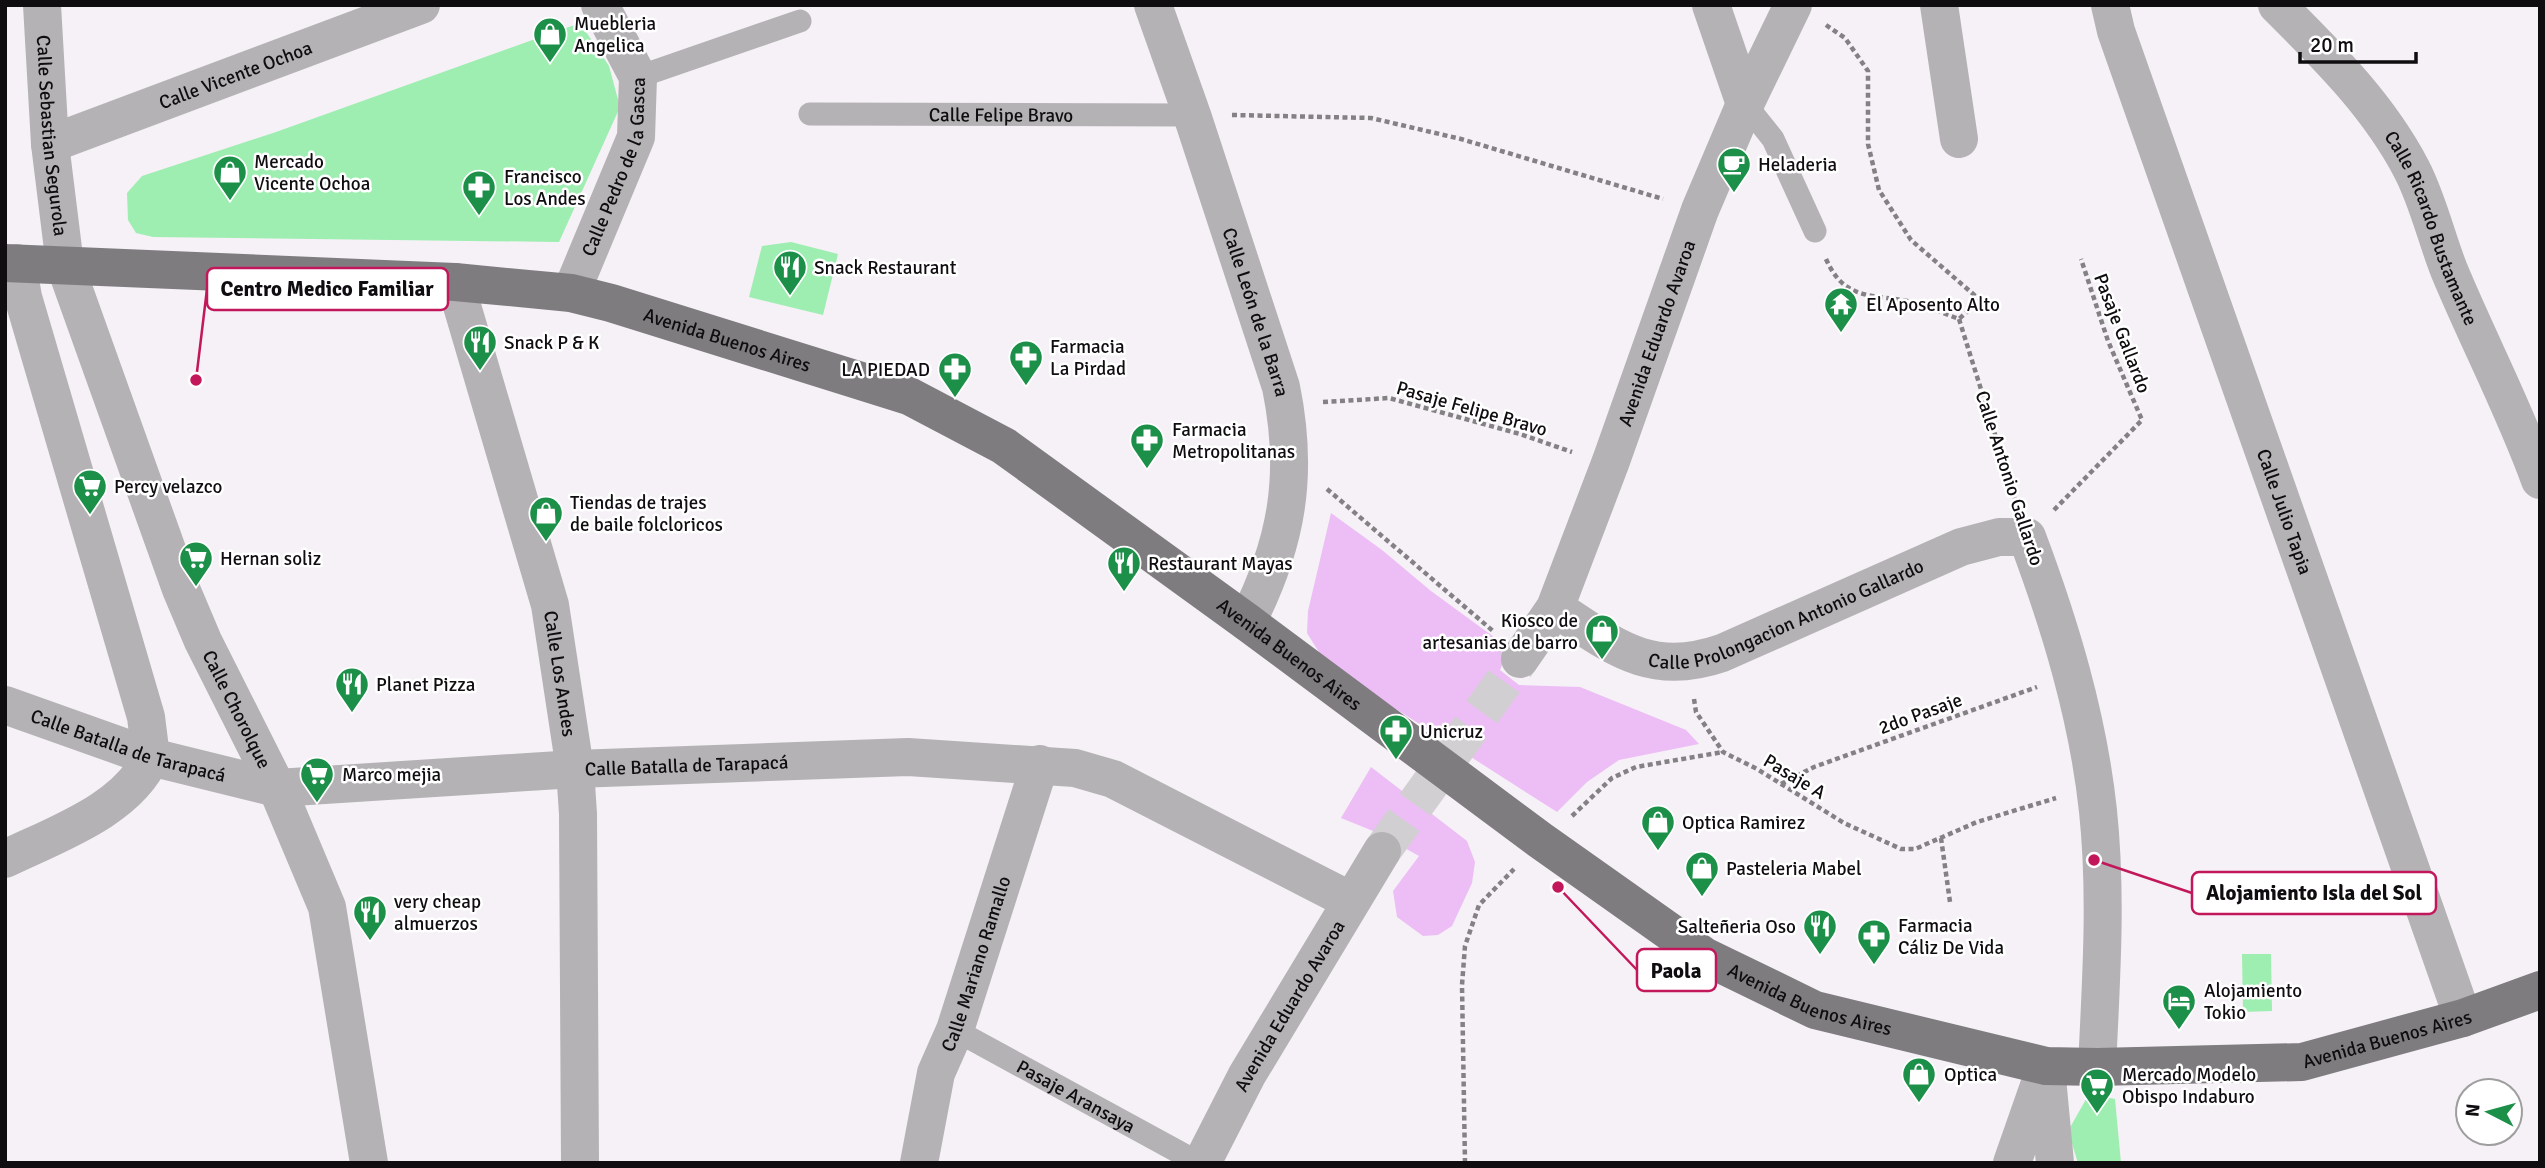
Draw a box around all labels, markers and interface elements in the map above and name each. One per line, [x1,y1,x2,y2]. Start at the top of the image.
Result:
place label: Muebleria Angelica [574,12,656,58]
shop icon: Muebleria Angelica [531,15,569,64]
scale bar [2300,21,2416,65]
text: 20 m [2310,32,2354,58]
street label: Calle Sebastian Segurola [31,34,72,238]
street label: Calle Vicente Ochoa [156,36,316,115]
street label: Calle Pedro de la Gasca [577,77,651,260]
street label: Calle Felipe Bravo [929,103,1073,128]
street label: Calle Ricardo Bustamante [2379,126,2483,329]
cafe icon: Heladeria [1715,145,1753,194]
place label: Mercado Vicente Ochoa [254,150,370,196]
shop icon: Mercado Vicente Ochoa [211,153,249,202]
place label: Heladeria [1758,153,1837,177]
place label: Francisco Los Andes [504,165,586,211]
pharmacy icon: Francisco Los Andes [460,168,498,217]
street label: Calle León de la Barra [1217,225,1294,399]
street label: Avenida Eduardo Avaroa [1613,237,1701,430]
restaurant icon: Snack Restaurant [771,248,809,297]
place label: Snack Restaurant [814,256,957,280]
callout: Centro Medico Familiar [207,268,448,310]
street label: Pasaje Gallardo [2088,270,2156,397]
text: Centro Medico Familiar [220,276,434,302]
temple icon: El Aposento Alto [1822,285,1860,334]
place label: El Aposento Alto [1866,293,2000,317]
street label: Avenida Buenos Aires [640,303,814,378]
restaurant icon: Snack P & K [461,323,499,372]
place label: Snack P & K [504,331,600,355]
place label: Farmacia La Pirdad [1050,335,1126,381]
pharmacy icon: Farmacia La Pirdad [1007,338,1045,387]
pharmacy icon: LA PIEDAD [936,350,974,399]
place label: LA PIEDAD [841,358,930,382]
street label: Pasaje Felipe Bravo [1393,376,1550,442]
street label: Calle Antonio Gallardo [1969,388,2049,569]
place label: Farmacia Metropolitanas [1172,418,1295,464]
pharmacy icon: Farmacia Metropolitanas [1128,421,1166,470]
street label: Calle Julio Tapia [2251,446,2317,578]
supermarket icon: Percy velazco [71,467,109,516]
place label: Percy velazco [114,475,223,499]
place label: Tiendas de trajes de baile folcloricos [570,491,723,537]
shop icon: Tiendas de trajes de baile folcloricos [527,494,565,543]
supermarket icon: Hernan soliz [177,539,215,588]
restaurant icon: Restaurant Mayas [1105,544,1143,593]
place label: Hernan soliz [220,547,321,571]
place label: Restaurant Mayas [1148,552,1293,576]
street label: Calle Prolongacion Antonio Gallardo [1646,554,1928,675]
street label: Avenida Buenos Aires [1212,593,1366,716]
street label: Calle Los Andes [538,609,581,738]
place label: Kiosco de artesanias de barro [1422,609,1578,655]
shop icon: Kiosco de artesanias de barro [1583,612,1621,661]
street label: Calle Chorolque [197,646,276,773]
restaurant icon: Planet Pizza [333,665,371,714]
place label: Planet Pizza [376,673,475,697]
street label: 2do Pasaje [1875,688,1965,740]
street label: Calle Batalla de Tarapacá [27,704,228,788]
pharmacy icon: Unicruz [1377,712,1415,761]
place label: Unicruz [1420,720,1483,744]
street label: Pasaje A [1759,749,1830,805]
street label: Calle Batalla de Tarapacá [584,750,789,782]
supermarket icon: Marco mejia [298,755,336,804]
place label: Marco mejia [342,763,441,787]
shop icon: Optica Ramirez [1639,803,1677,852]
place label: Optica Ramirez [1682,811,1805,835]
shop icon: Pasteleria Mabel [1683,849,1721,898]
place label: Pasteleria Mabel [1726,857,1862,881]
callout: Alojamiento Isla del Sol [2192,872,2436,914]
street label: Calle Mariano Ramallo [936,873,1016,1056]
text: Alojamiento Isla del Sol [2206,880,2423,906]
place label: very cheap almuerzos [394,890,481,936]
restaurant icon: very cheap almuerzos [351,893,389,942]
restaurant icon: Salteñeria Oso [1801,907,1839,956]
place label: Farmacia Cáliz De Vida [1898,914,2004,960]
place label: Salteñeria Oso [1678,915,1796,939]
street label: Avenida Eduardo Avaroa [1230,916,1351,1096]
pharmacy icon: Farmacia Cáliz De Vida [1855,917,1893,966]
callout: Paola [1637,949,1716,991]
text: Paola [1651,958,1702,984]
street label: Avenida Buenos Aires [1724,958,1894,1041]
place label: Alojamiento Tokio [2204,979,2302,1025]
hotel icon: Alojamiento Tokio [2160,982,2198,1031]
street label: Avenida Buenos Aires [2300,1005,2475,1074]
street label: Pasaje Aransaya [1012,1055,1139,1139]
shop icon: Optica [1900,1055,1938,1104]
place label: Optica [1944,1063,1997,1087]
place label: Mercado Modelo Obispo Indaburo [2122,1063,2256,1109]
supermarket icon: Mercado Modelo Obispo Indaburo [2078,1066,2116,1115]
north arrow [2454,1077,2524,1147]
text: N [2460,1103,2486,1118]

